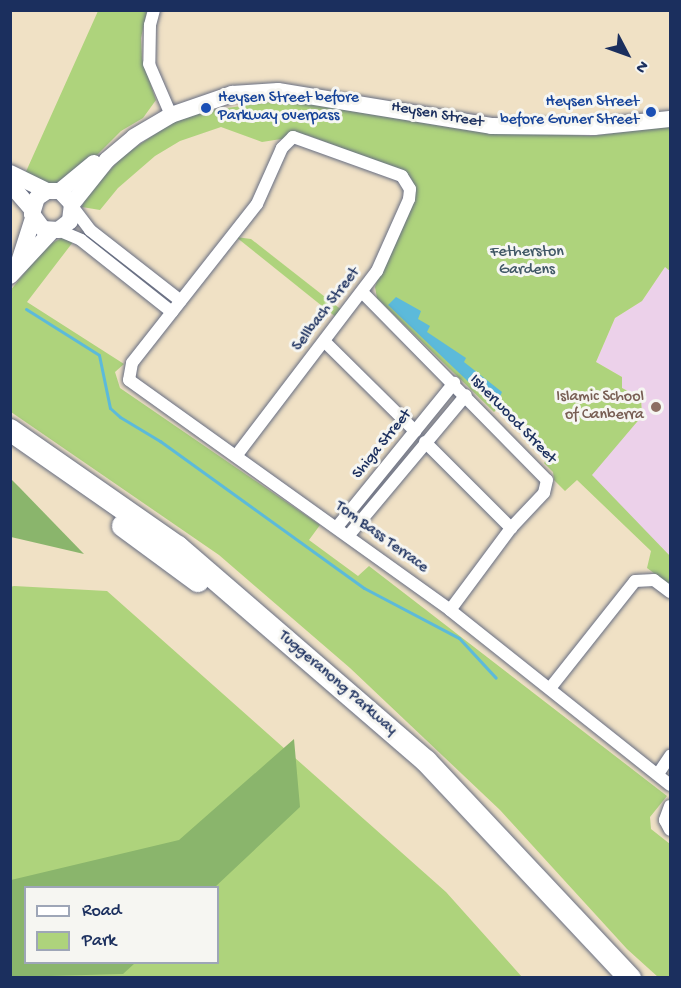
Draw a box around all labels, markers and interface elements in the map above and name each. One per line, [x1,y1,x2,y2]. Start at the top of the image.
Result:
north arrow [597,24,657,84]
text: N [630,56,652,76]
place label: Heysen Street before Parkway overpass [218,89,359,127]
place label: Heysen Street before Gruner Street [500,93,639,131]
street label: Heysen Street [389,98,485,134]
marker: Heysen Street before Parkway overpass [199,101,213,115]
marker: Heysen Street before Gruner Street [644,105,658,119]
park label: Fetherston Gardens [490,243,564,281]
street label: Sellbach Street [289,264,365,356]
street label: Isherwood Street [464,371,560,469]
place label: Islamic School of Canberra [556,388,644,426]
marker: Islamic School of Canberra [649,400,663,414]
street label: Shiga Street [349,406,417,484]
street label: Tom Bass Terrace [331,498,431,578]
street label: Tuggeranong Parkway [274,627,400,741]
legend [24,886,219,964]
text: Road [82,901,121,922]
text: Park [82,931,116,952]

